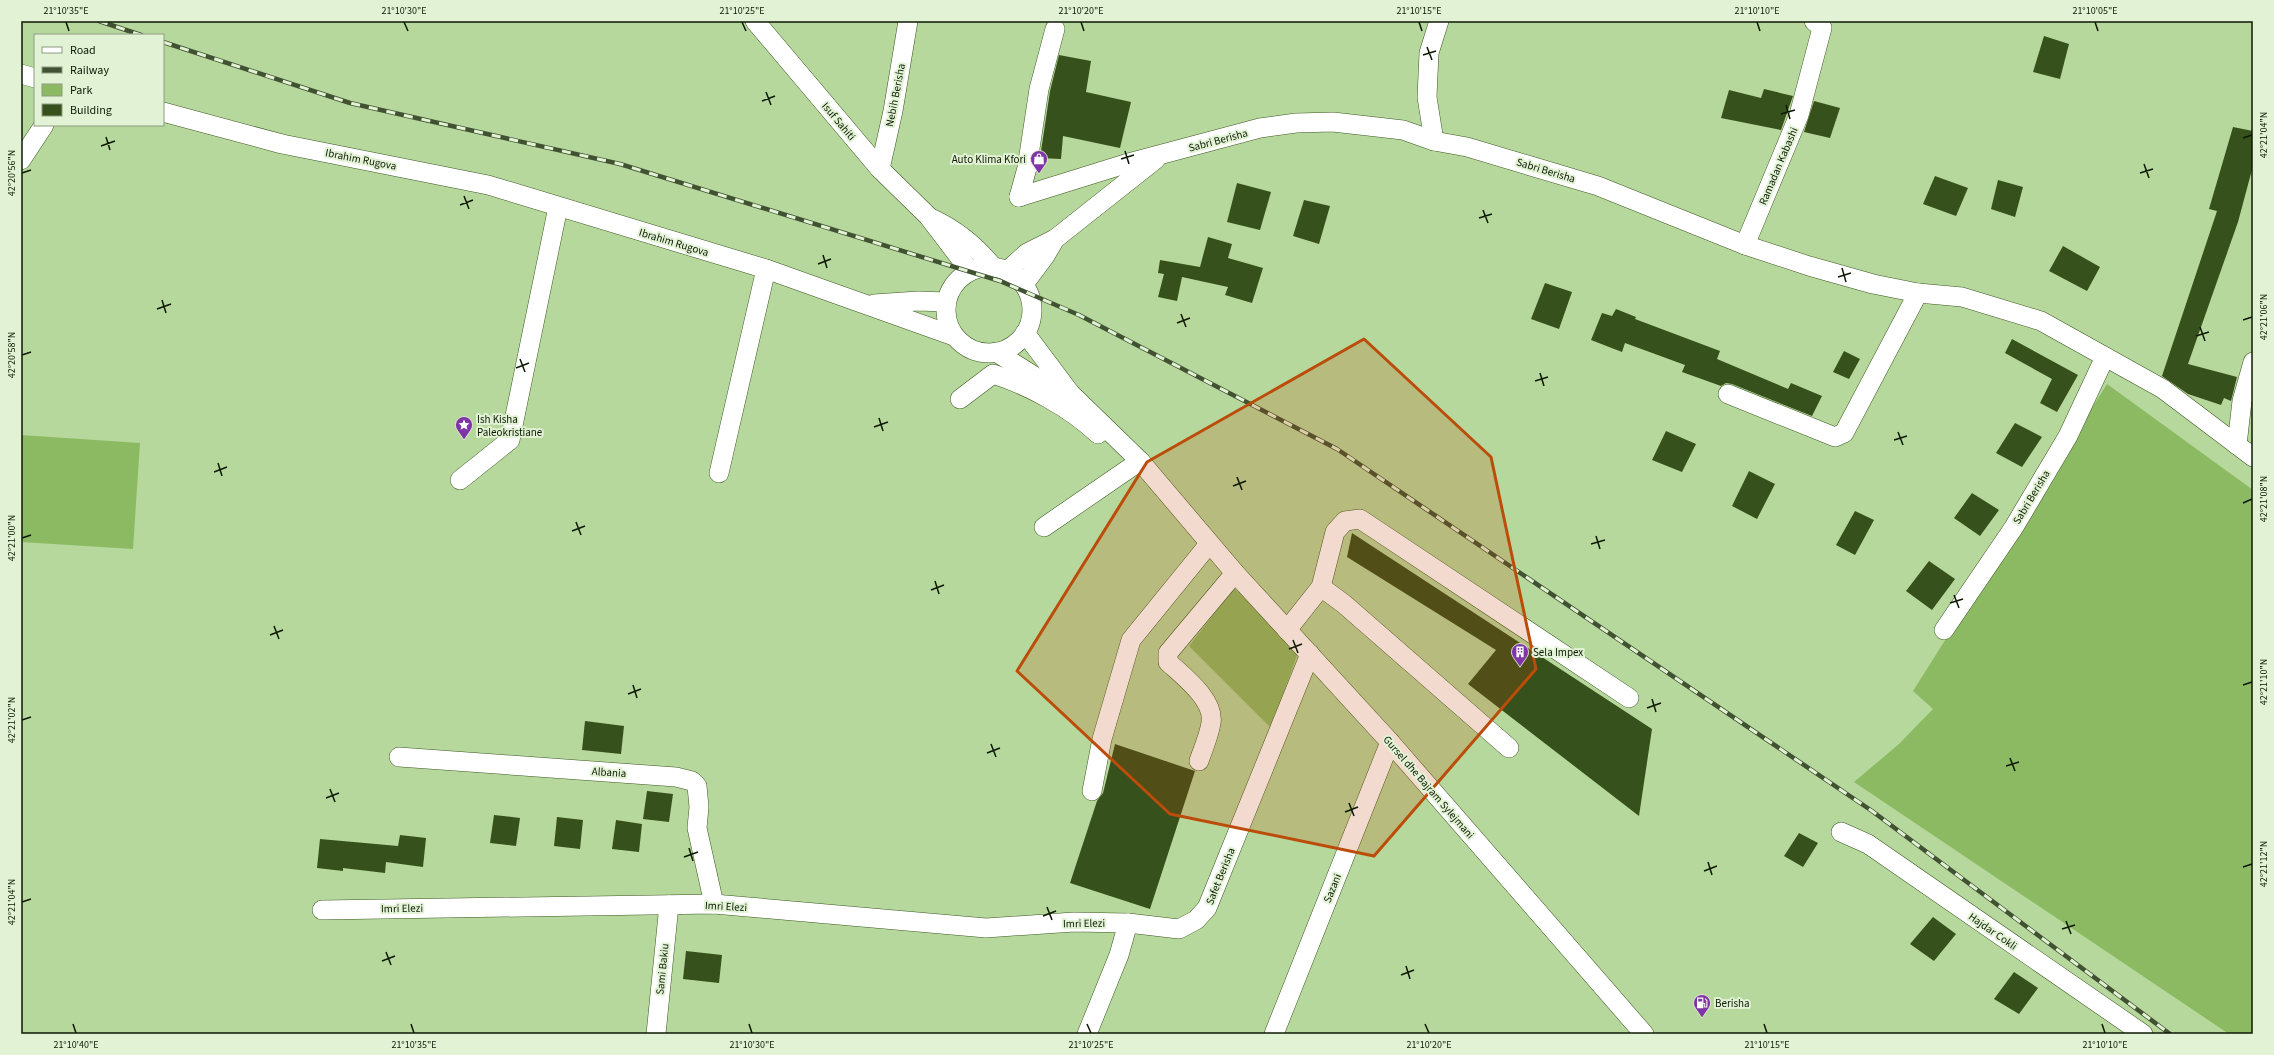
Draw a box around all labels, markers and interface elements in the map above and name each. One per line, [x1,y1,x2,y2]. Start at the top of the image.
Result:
text: 21°10'35"E [43,4,89,18]
text: 21°10'30"E [381,4,427,18]
text: 21°10'25"E [719,4,765,18]
text: 21°10'20"E [1058,4,1104,18]
text: 21°10'15"E [1396,4,1442,18]
text: 21°10'10"E [1734,4,1780,18]
text: 21°10'05"E [2072,4,2118,18]
legend [34,34,164,126]
text: Road [70,42,96,59]
text: Railway [70,62,109,79]
street label: Nebih Berisha [882,62,909,128]
text: Park [70,82,92,99]
street label: Isuf Sahiti [818,99,859,144]
text: Building [70,102,112,119]
text: 42°21'04"N [2257,112,2271,158]
street label: Sabri Berisha [1187,125,1249,156]
street label: Ramadan Kabashi [1755,125,1802,207]
street label: Ibrahim Rugova [324,145,398,174]
shop icon: Auto Klima Kfori [1029,149,1049,174]
text: 42°20'56"N [5,150,19,196]
place label: Auto Klima Kfori [952,152,1026,167]
street label: Sabri Berisha [1515,154,1577,187]
street label: Ibrahim Rugova [637,225,711,260]
text: 42°21'06"N [2257,294,2271,340]
text: 42°20'58"N [5,332,19,378]
place label: Ish Kisha Paleokristiane [477,412,543,440]
place icon: Ish Kisha Paleokristiane [454,415,474,440]
street label: Sabri Berisha [2009,467,2054,527]
text: 42°21'08"N [2257,476,2271,522]
text: 42°21'00"N [5,515,19,561]
building icon: Sela Impex [1510,642,1530,667]
place label: Sela Impex [1533,645,1583,660]
text: 42°21'10"N [2257,659,2271,705]
text: 42°21'02"N [5,697,19,743]
street label: Gursel dhe Bajram Sylejmani [1380,733,1478,842]
street label: Albania [591,764,627,781]
text: 42°21'12"N [2257,841,2271,887]
street label: Safet Berisha [1202,845,1239,907]
street label: Sazani [1320,871,1345,905]
text: 42°21'04"N [5,879,19,925]
street label: Imri Elezi [705,898,747,915]
street label: Imri Elezi [381,901,423,916]
street label: Hajdar Cokli [1965,909,2020,954]
street label: Imri Elezi [1063,916,1105,931]
street label: Sami Bakiu [652,943,673,995]
fuel station icon: Berisha [1692,993,1712,1018]
place label: Berisha [1715,996,1750,1011]
text: 21°10'40"E [53,1038,99,1052]
text: 21°10'35"E [391,1038,437,1052]
text: 21°10'30"E [729,1038,775,1052]
text: 21°10'25"E [1068,1038,1114,1052]
text: 21°10'20"E [1406,1038,1452,1052]
text: 21°10'15"E [1744,1038,1790,1052]
text: 21°10'10"E [2082,1038,2128,1052]

